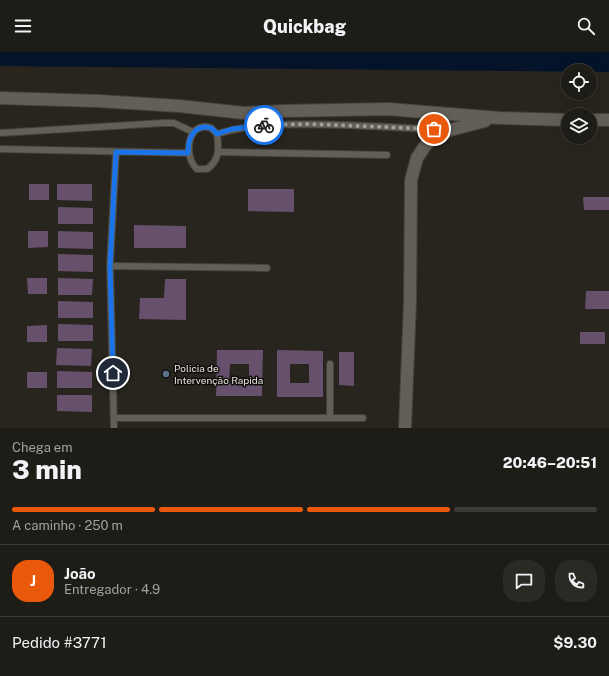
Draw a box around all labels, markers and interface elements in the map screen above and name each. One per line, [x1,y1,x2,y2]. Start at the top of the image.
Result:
icon: menu [12,15,34,37]
icon: search [575,15,597,37]
text: Quickbag [263,16,346,37]
map controls [561,64,597,144]
button: locate [561,64,597,100]
courier [244,105,284,145]
button: layers [561,108,597,144]
pin [417,112,451,146]
icon: bike [253,114,275,136]
icon: bag [423,118,445,140]
pin [96,356,130,390]
icon: home [102,362,124,384]
place label: Policia de Intervenção Rapida [174,362,263,386]
marker: Policia de Intervenção Rapida [161,369,171,379]
text: Chega em [12,440,72,455]
text: 3 min [12,454,82,485]
text: 20:46–20:51 [503,454,597,471]
text: A caminho · 250 m [12,518,123,533]
button: chat [503,560,545,602]
button: phone [555,560,597,602]
text: João [64,565,96,582]
text: J [30,572,36,589]
text: Entregador · 4.9 [64,582,160,597]
text: Pedido #3771 [12,634,106,651]
text: $9.30 [553,634,597,651]

